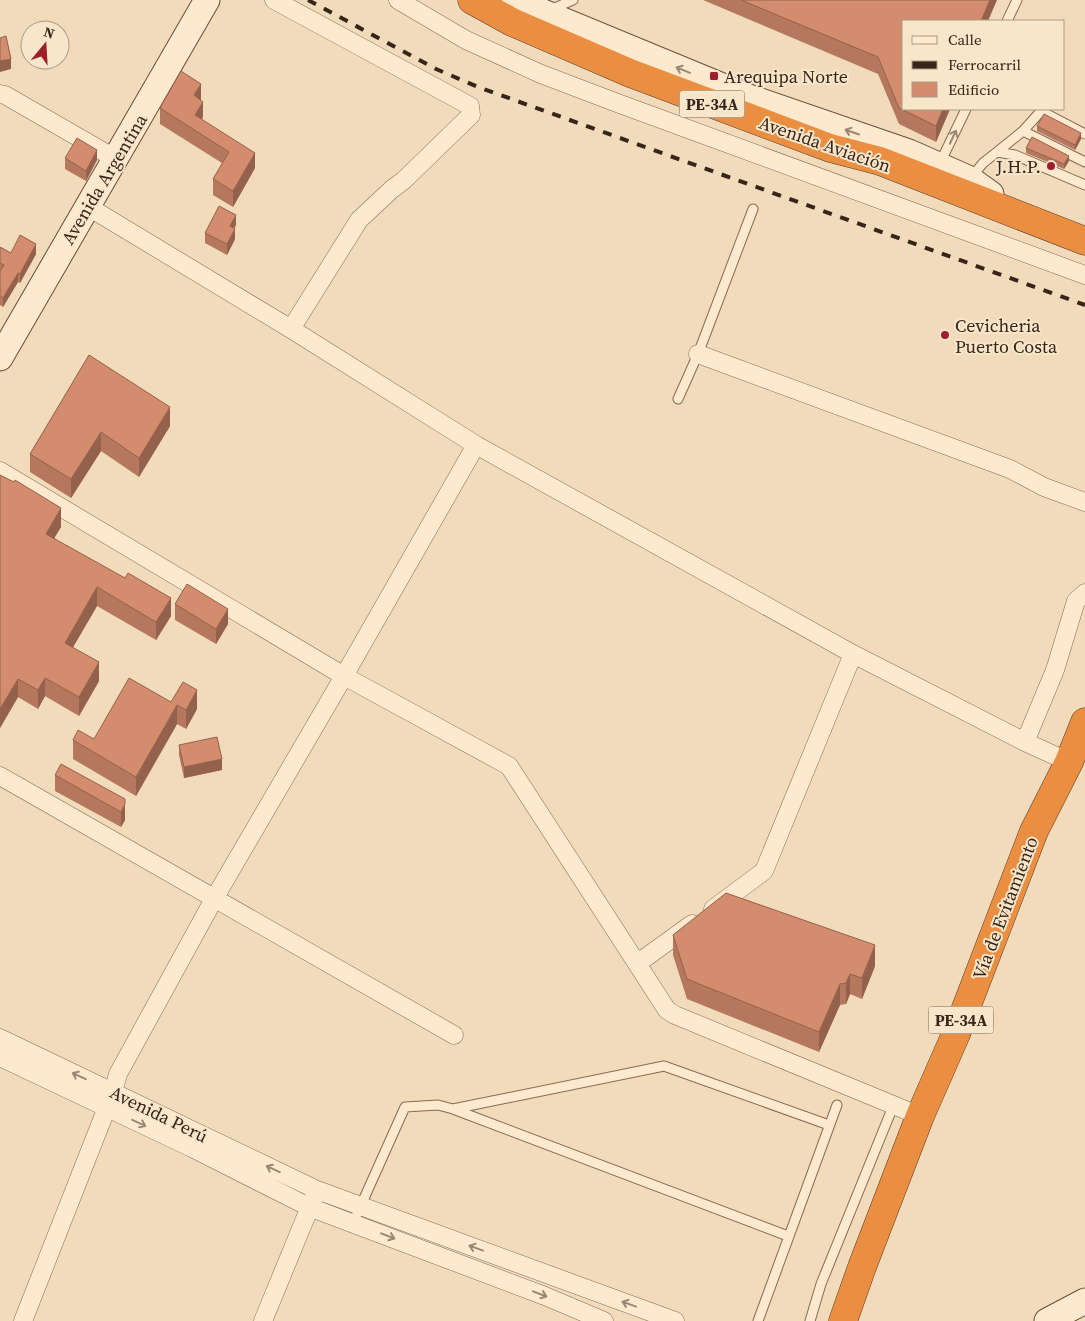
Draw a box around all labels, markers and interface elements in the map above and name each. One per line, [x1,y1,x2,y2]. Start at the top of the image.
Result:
north arrow [20,20,70,70]
legend [902,20,1065,110]
text: N [41,22,57,44]
text: Calle [948,29,982,50]
text: Ferrocarril [948,54,1022,75]
place label: Arequipa Norte [724,64,848,89]
one-way arrow [676,65,691,74]
marker: Arequipa Norte [708,70,720,82]
text: Edificio [948,79,999,100]
road number: PE-34A [680,90,744,118]
street label: Avenida Argentina [55,108,153,249]
street label: Avenida Aviación [756,110,894,178]
one-way arrow [845,127,860,136]
one-way arrow [949,130,958,145]
place label: J.H.P. [995,154,1041,179]
marker: J.H.P. [1045,160,1057,172]
place label: Cevicheria Puerto Costa [955,313,1058,359]
marker: Cevicheria Puerto Costa [939,329,951,341]
street label: Vía de Evitamiento [966,833,1044,983]
road number: PE-34A [928,1006,994,1034]
one-way arrow [72,1070,87,1080]
street label: Avenida Perú [106,1080,212,1148]
one-way arrow [131,1119,146,1129]
one-way arrow [266,1164,281,1173]
one-way arrow [380,1232,395,1241]
one-way arrow [469,1243,485,1252]
one-way arrow [532,1290,547,1299]
one-way arrow [622,1299,637,1308]

